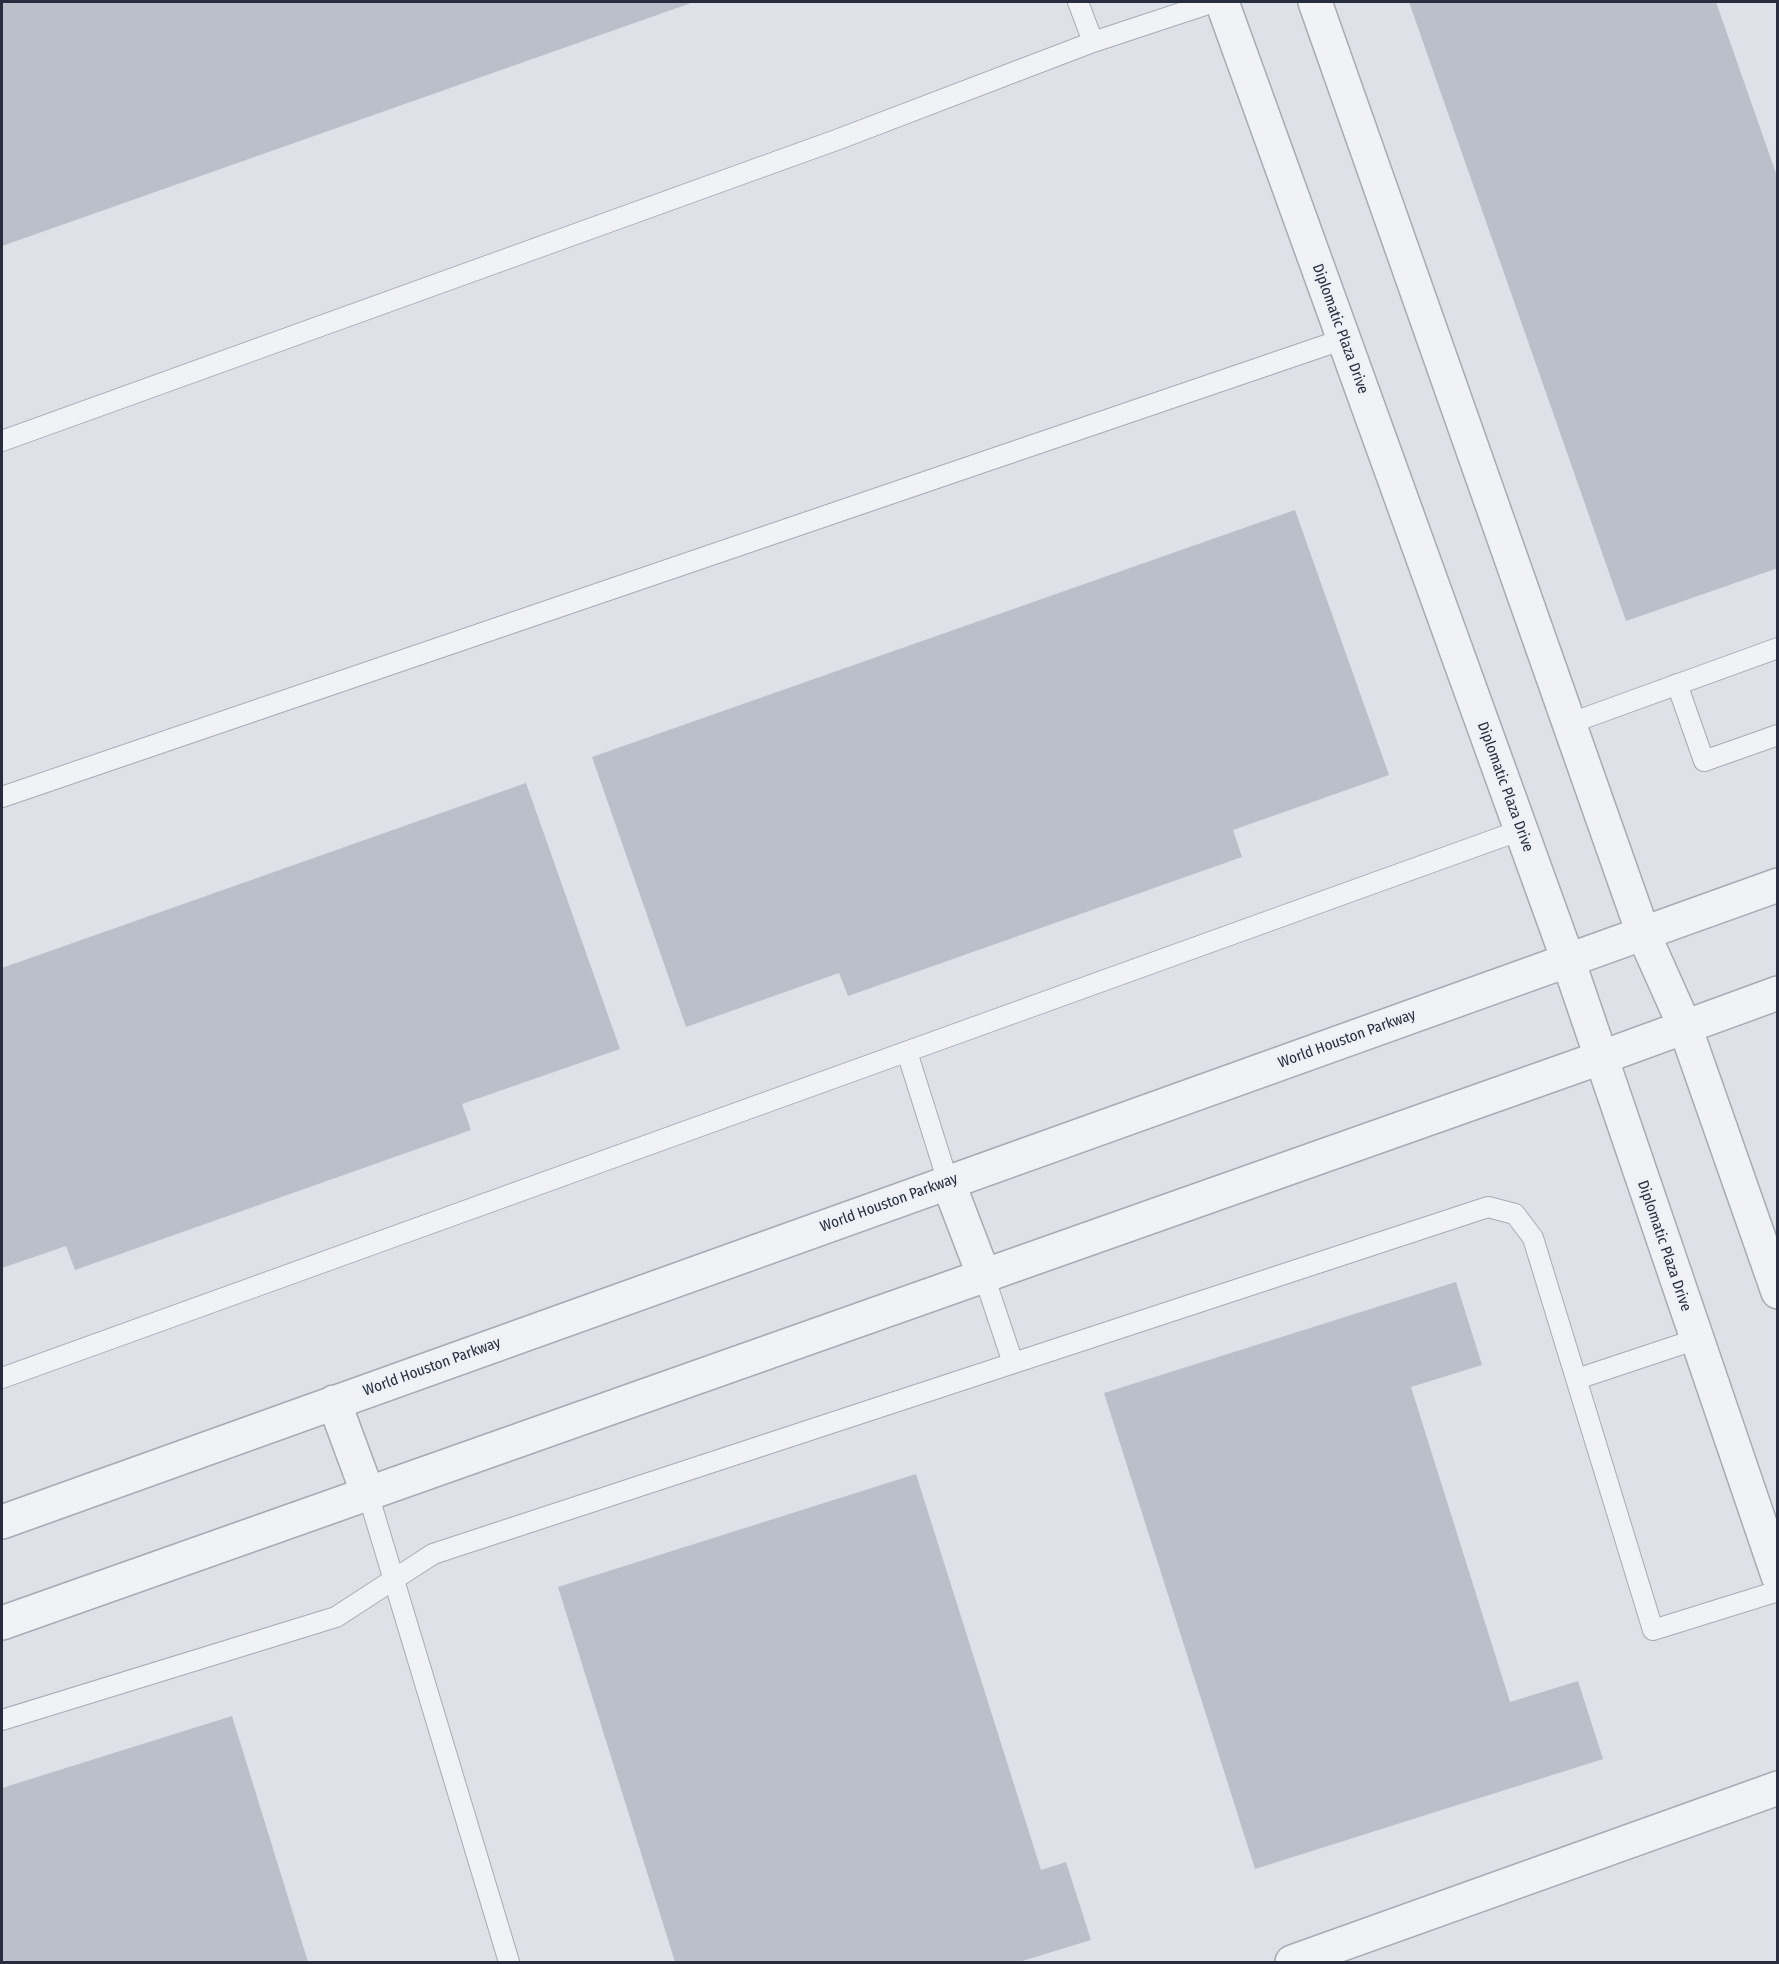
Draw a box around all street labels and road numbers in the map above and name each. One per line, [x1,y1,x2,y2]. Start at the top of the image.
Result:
street label: Diplomatic Plaza Drive [1308,262,1372,396]
street label: Diplomatic Plaza Drive [1473,720,1537,854]
street label: World Houston Parkway [1276,1006,1418,1072]
street label: World Houston Parkway [818,1170,960,1236]
street label: Diplomatic Plaza Drive [1633,1178,1695,1314]
street label: World Houston Parkway [361,1334,503,1400]

